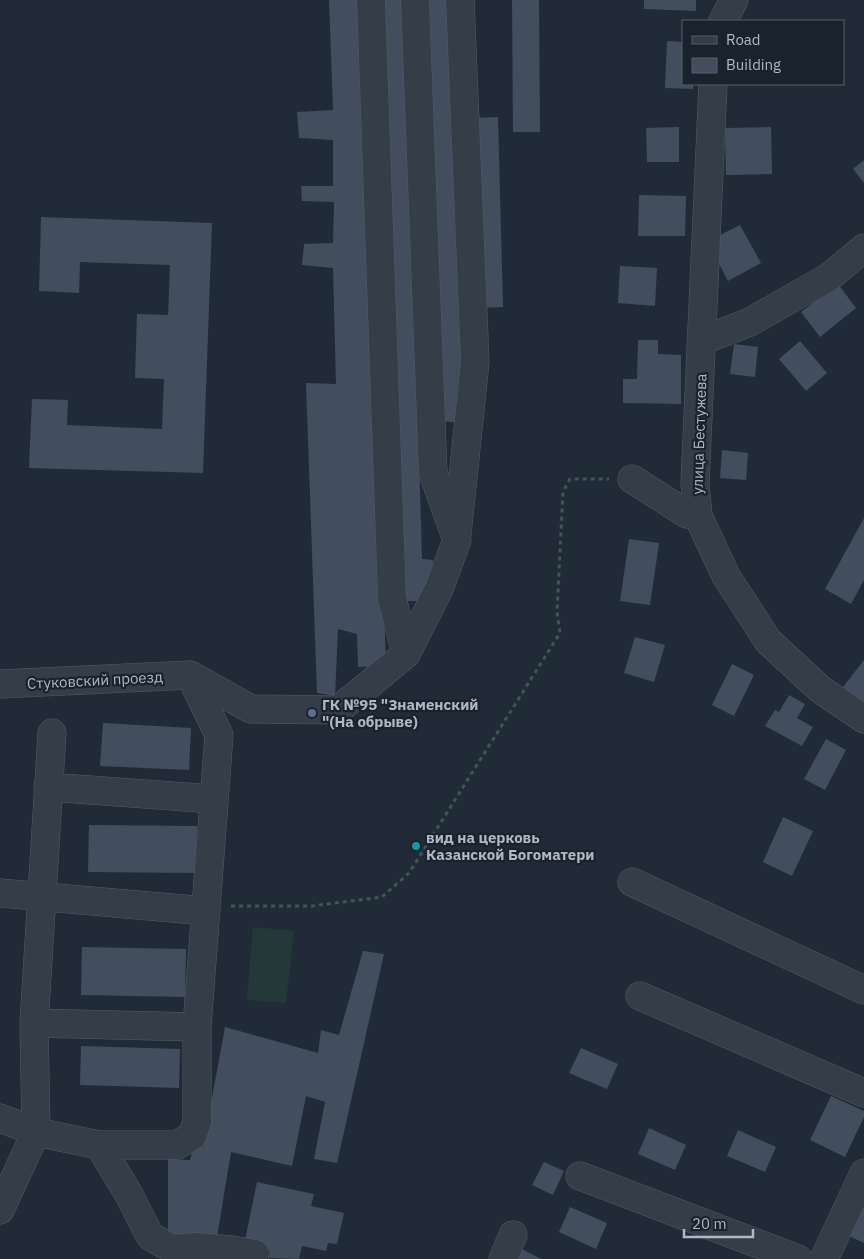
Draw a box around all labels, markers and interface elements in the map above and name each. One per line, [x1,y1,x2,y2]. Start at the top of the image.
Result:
legend [682,20,844,85]
text: Road [726,30,761,49]
text: Building [726,55,781,74]
street label: улица Бестужева [687,373,711,495]
street label: Стуковский проезд [27,667,164,693]
place label: ГК №95 "Знаменский "(На обрыве) [322,695,479,731]
marker: ГК №95 "Знаменский "(На обрыве) [306,707,318,719]
place label: вид на церковь Казанской Богоматери [426,828,594,864]
marker: вид на церковь Казанской Богоматери [410,840,422,852]
scale bar [684,1206,753,1238]
text: 20 m [692,1214,727,1233]

